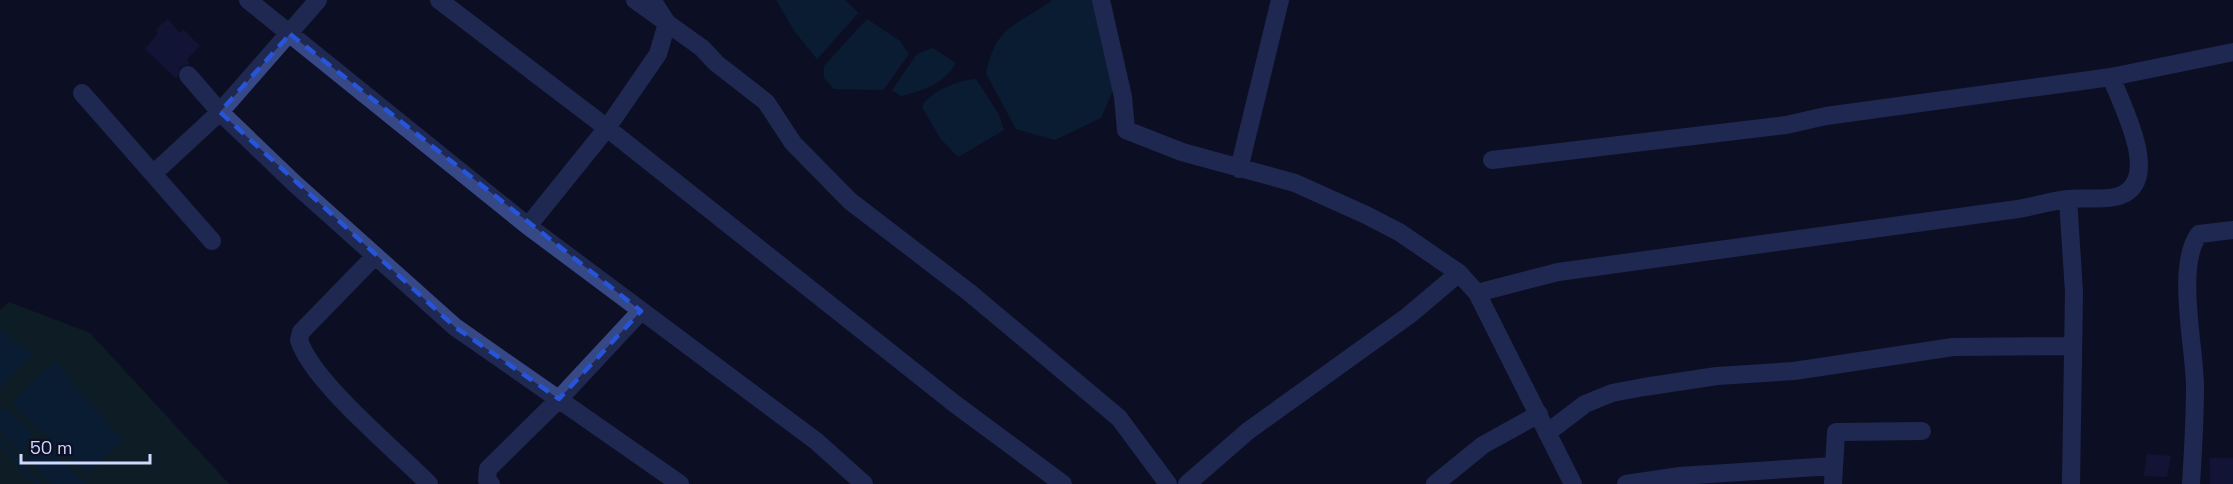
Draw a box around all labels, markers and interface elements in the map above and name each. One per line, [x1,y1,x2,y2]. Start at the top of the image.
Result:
scale bar [21,427,150,465]
text: 50 m [30,436,72,459]

